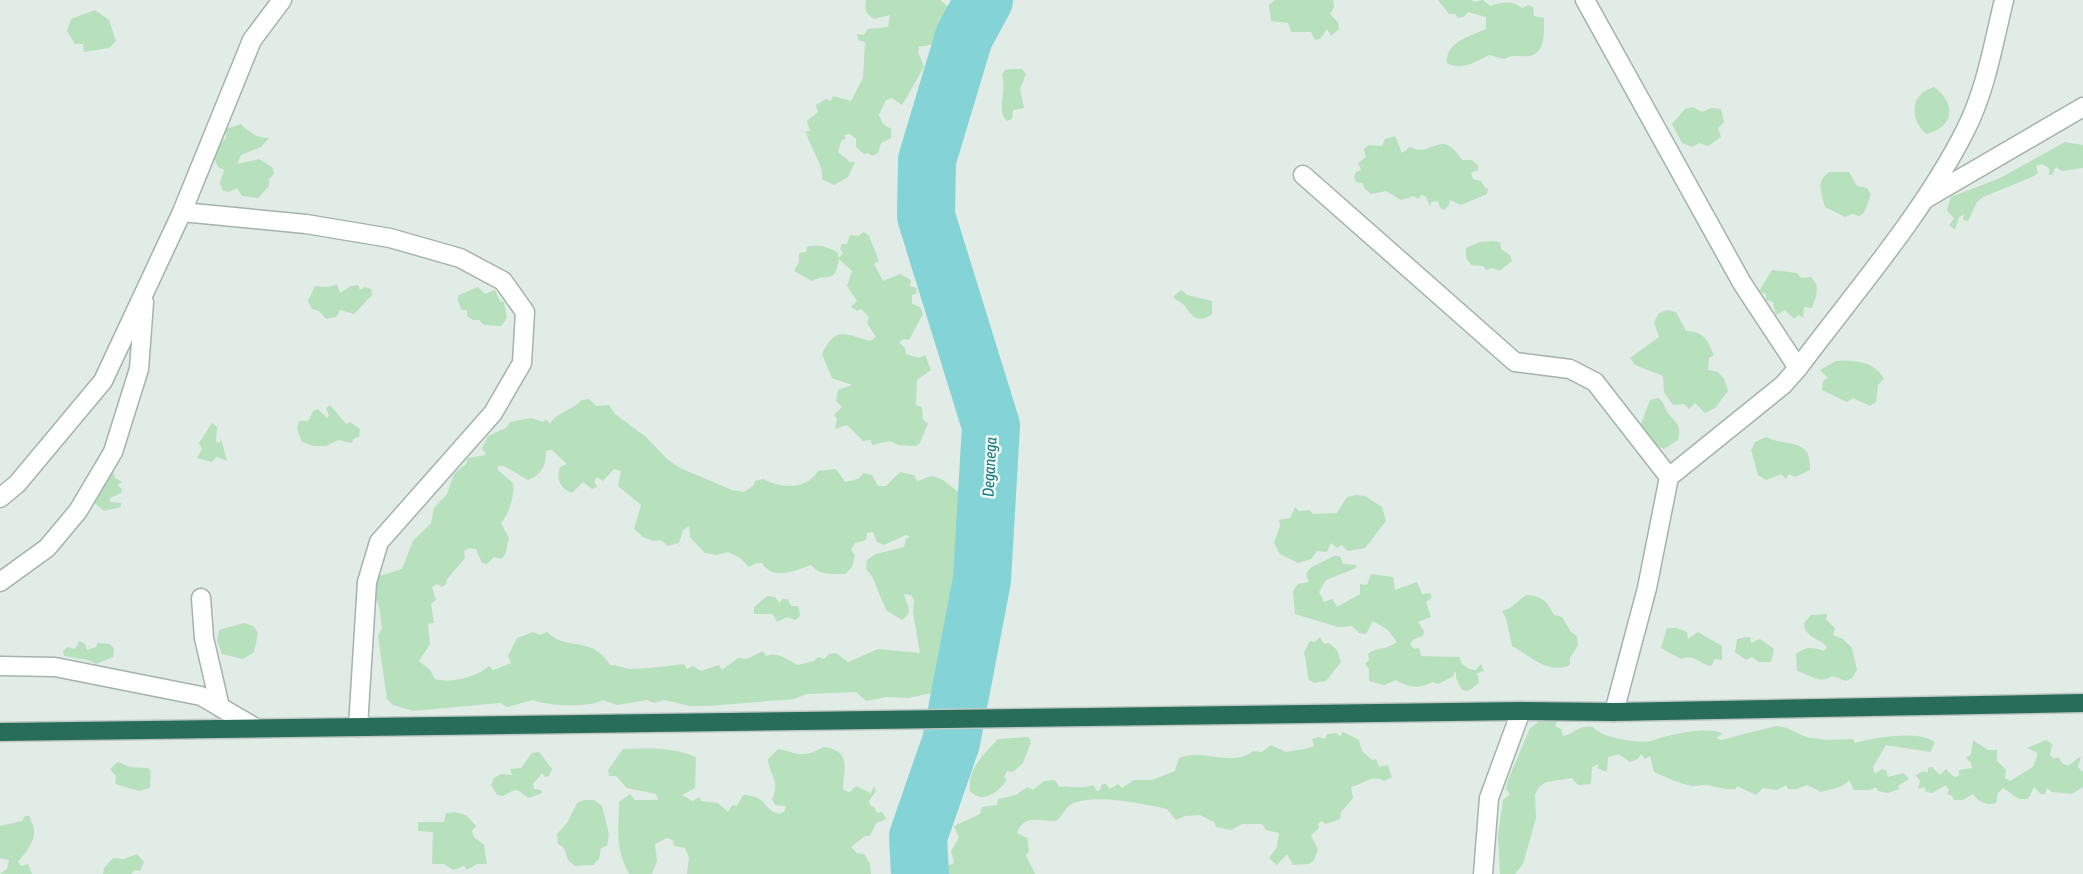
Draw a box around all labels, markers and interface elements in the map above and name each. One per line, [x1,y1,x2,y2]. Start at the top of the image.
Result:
water label: Deganega [978,436,1001,497]

